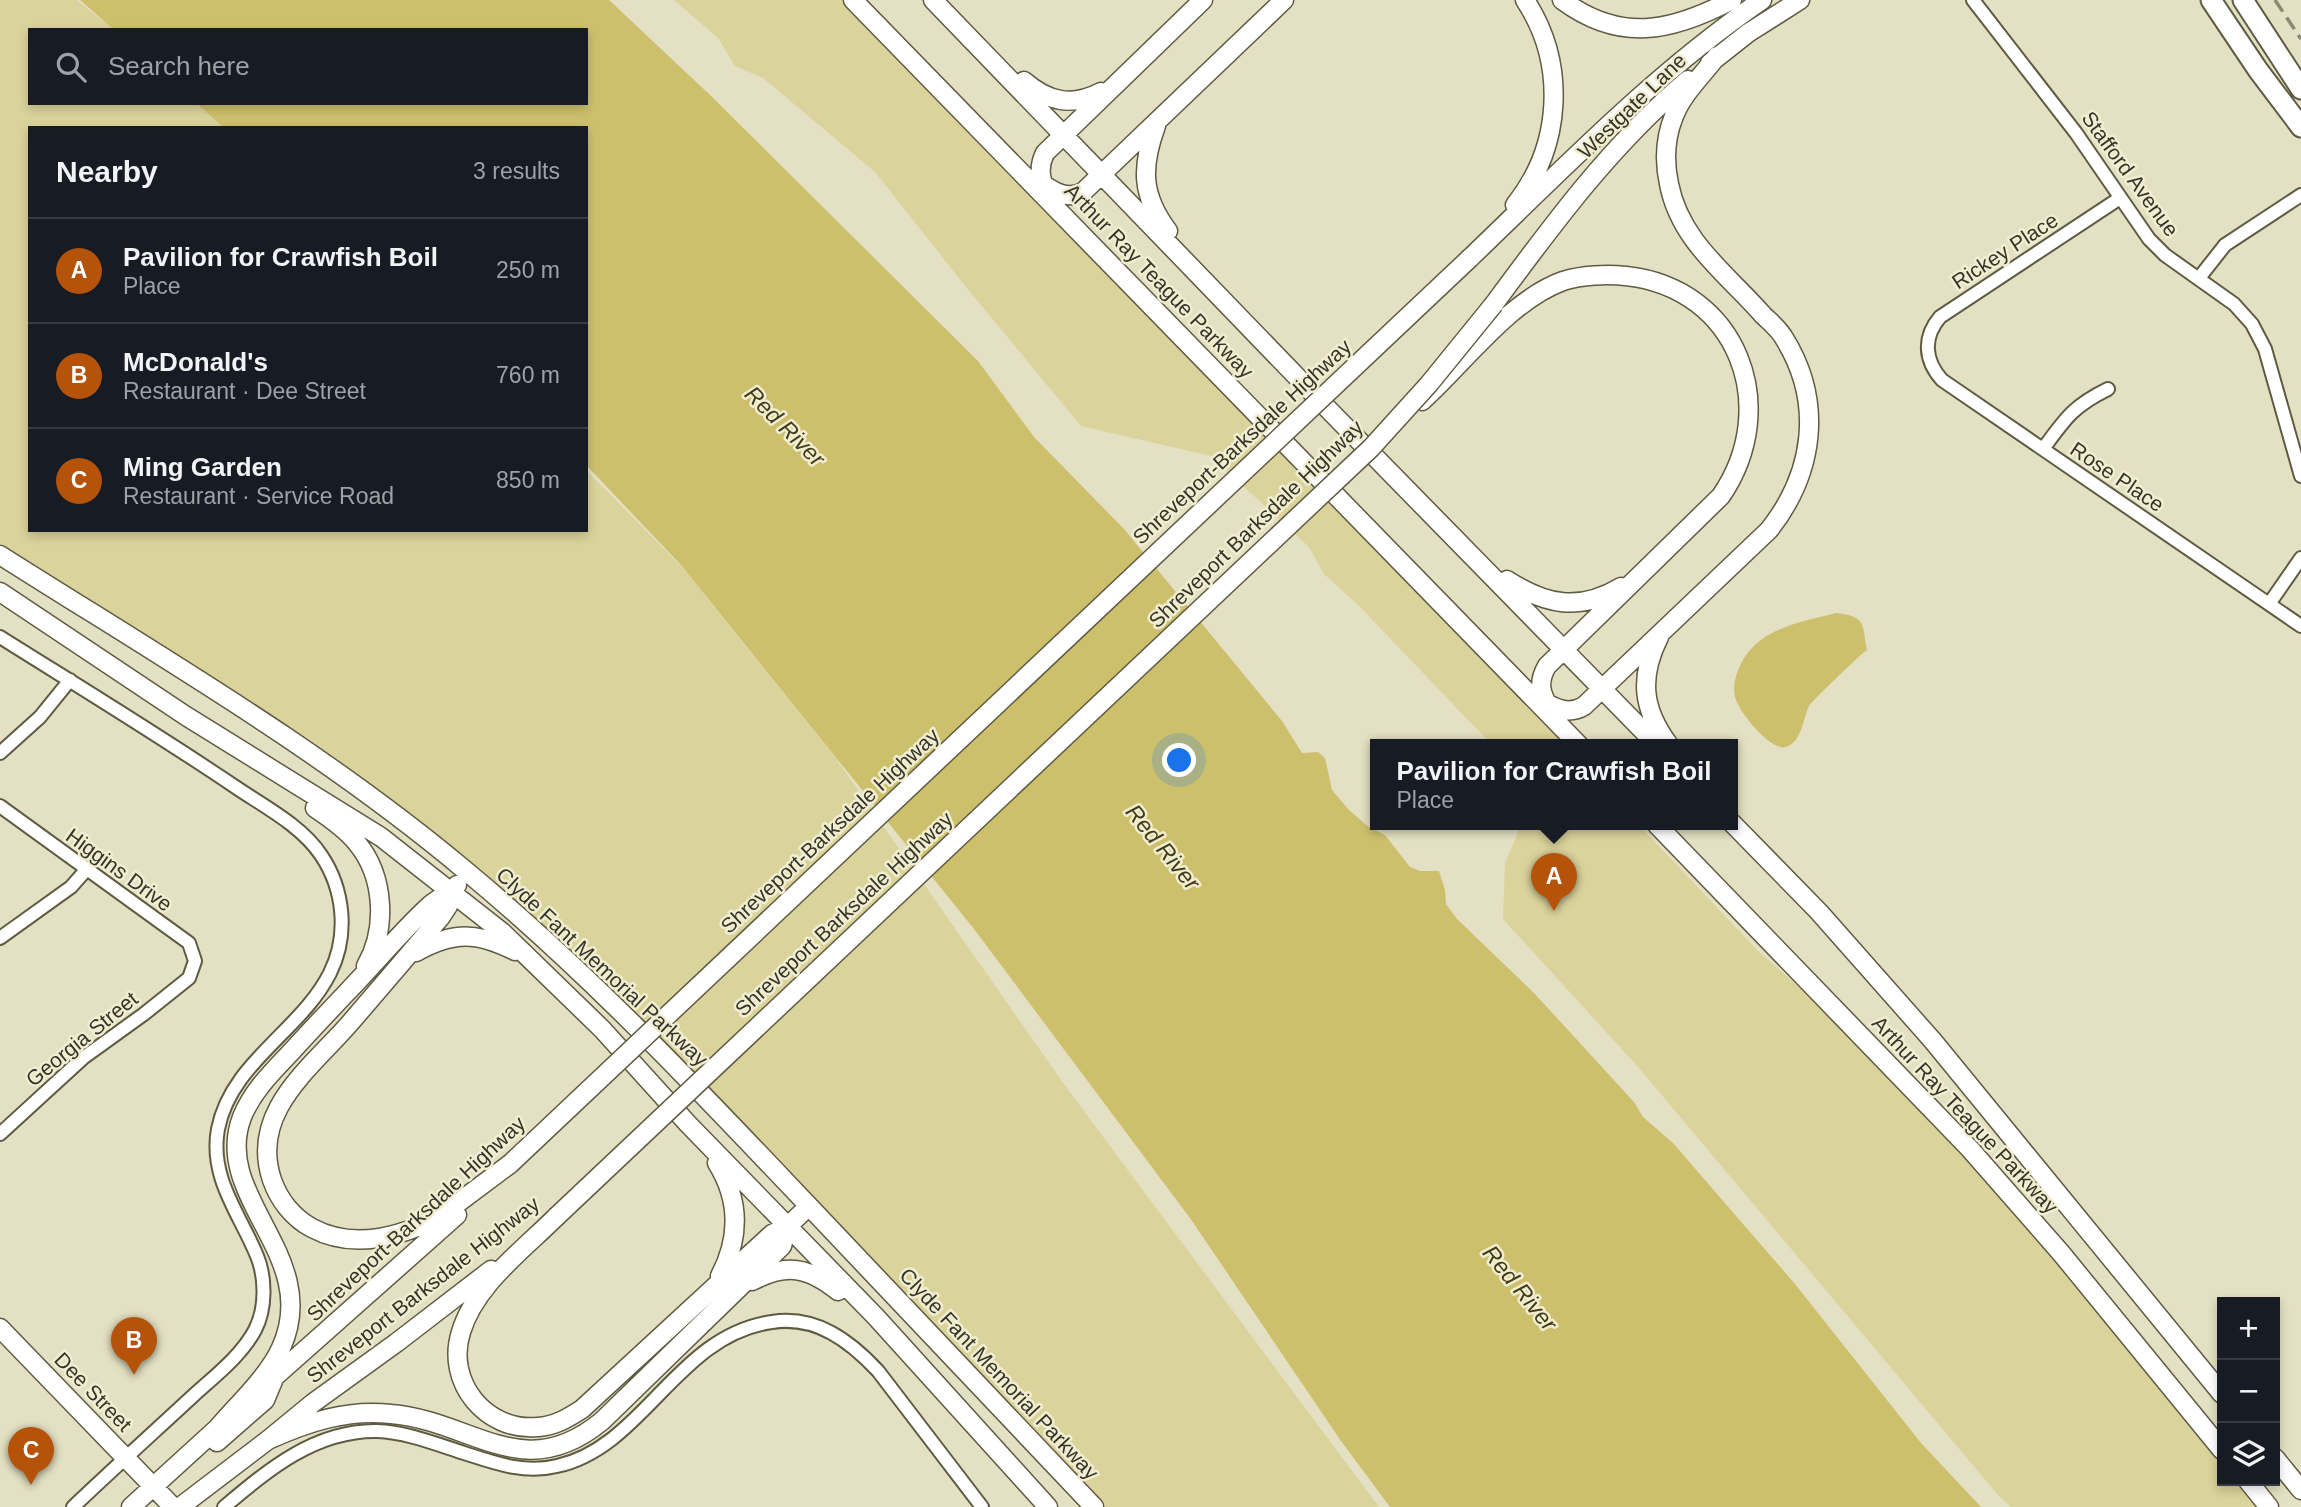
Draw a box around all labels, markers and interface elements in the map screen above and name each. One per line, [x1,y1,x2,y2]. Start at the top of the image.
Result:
search box [28,28,588,105]
icon: search [52,48,90,86]
street label: Westgate Lane [1573,48,1690,163]
text: Search here [108,51,250,81]
street label: Stafford Avenue [2077,107,2183,241]
text: Nearby [56,155,158,188]
text: 3 results [473,158,560,184]
street label: Arthur Ray Teague Parkway [1060,179,1259,383]
street label: Rickey Place [1948,208,2062,293]
text: Pavilion for Crawfish Boil [123,242,438,272]
text: A [71,257,87,283]
text: 250 m [496,257,560,283]
text: Place [123,273,181,299]
street label: Shreveport-Barksdale Highway [1128,334,1356,549]
text: McDonald's [123,347,268,377]
text: B [71,362,87,388]
text: 760 m [496,362,560,388]
text: Restaurant · Dee Street [123,378,366,404]
water label: Red River [740,381,831,472]
street label: Shreveport Barksdale Highway [1144,415,1368,632]
street label: Rose Place [2066,437,2168,516]
text: Ming Garden [123,452,282,482]
text: C [71,467,87,493]
text: 850 m [496,467,560,493]
text: Restaurant · Service Road [123,483,394,509]
street label: Shreveport-Barksdale Highway [716,723,944,938]
popup [1370,739,1738,830]
your location [1162,743,1196,777]
text: Pavilion for Crawfish Boil [1397,756,1711,786]
text: Place [1397,787,1454,813]
water label: Red River [1121,799,1206,896]
street label: Shreveport Barksdale Highway [730,807,957,1020]
street label: Higgins Drive [62,824,177,916]
pin: A [1531,853,1577,911]
street label: Clyde Fant Memorial Parkway [492,863,713,1071]
street label: Georgia Street [21,987,142,1091]
street label: Arthur Ray Teague Parkway [1868,1011,2063,1218]
street label: Shreveport-Barksdale Highway [302,1111,530,1326]
street label: Shreveport Barksdale Highway [302,1191,544,1387]
water label: Red River [1478,1240,1563,1337]
street label: Clyde Fant Memorial Parkway [895,1263,1104,1484]
map controls [2217,1297,2280,1486]
button: + [2217,1297,2280,1360]
pin: B [111,1317,157,1375]
street label: Dee Street [50,1348,137,1436]
button: − [2217,1360,2280,1423]
button: layers [2217,1423,2280,1486]
pin: C [8,1427,54,1485]

